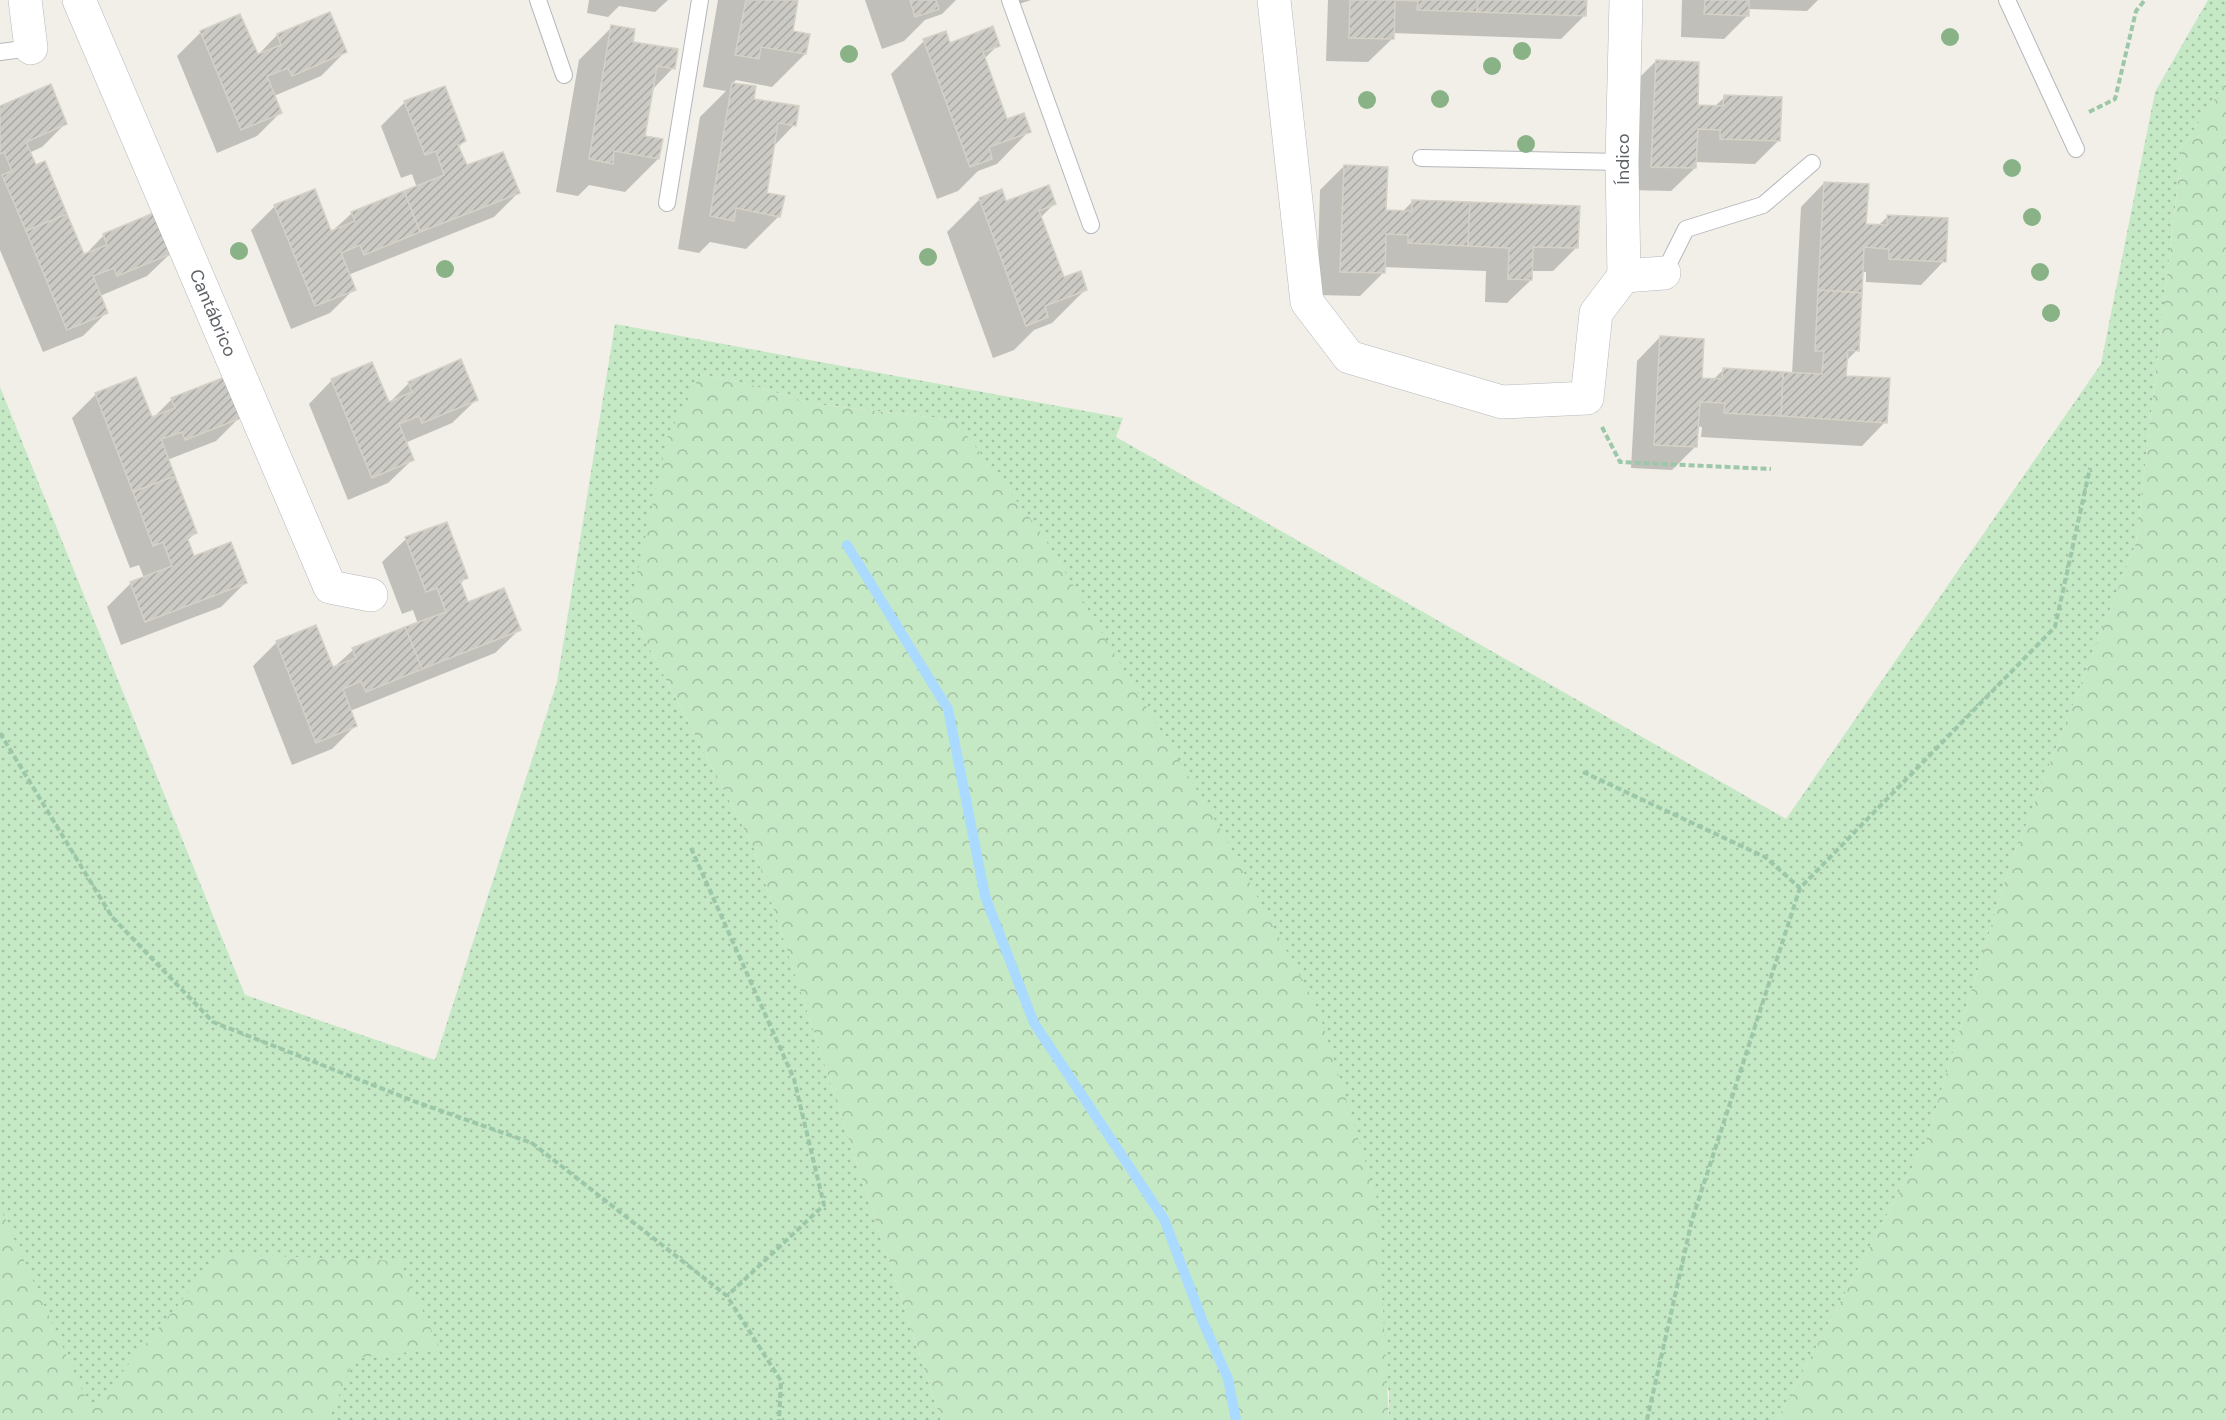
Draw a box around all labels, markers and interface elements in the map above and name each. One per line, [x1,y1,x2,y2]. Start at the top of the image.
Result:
street label: Índico [1611,133,1635,185]
street label: Cantábrico [184,265,242,361]

